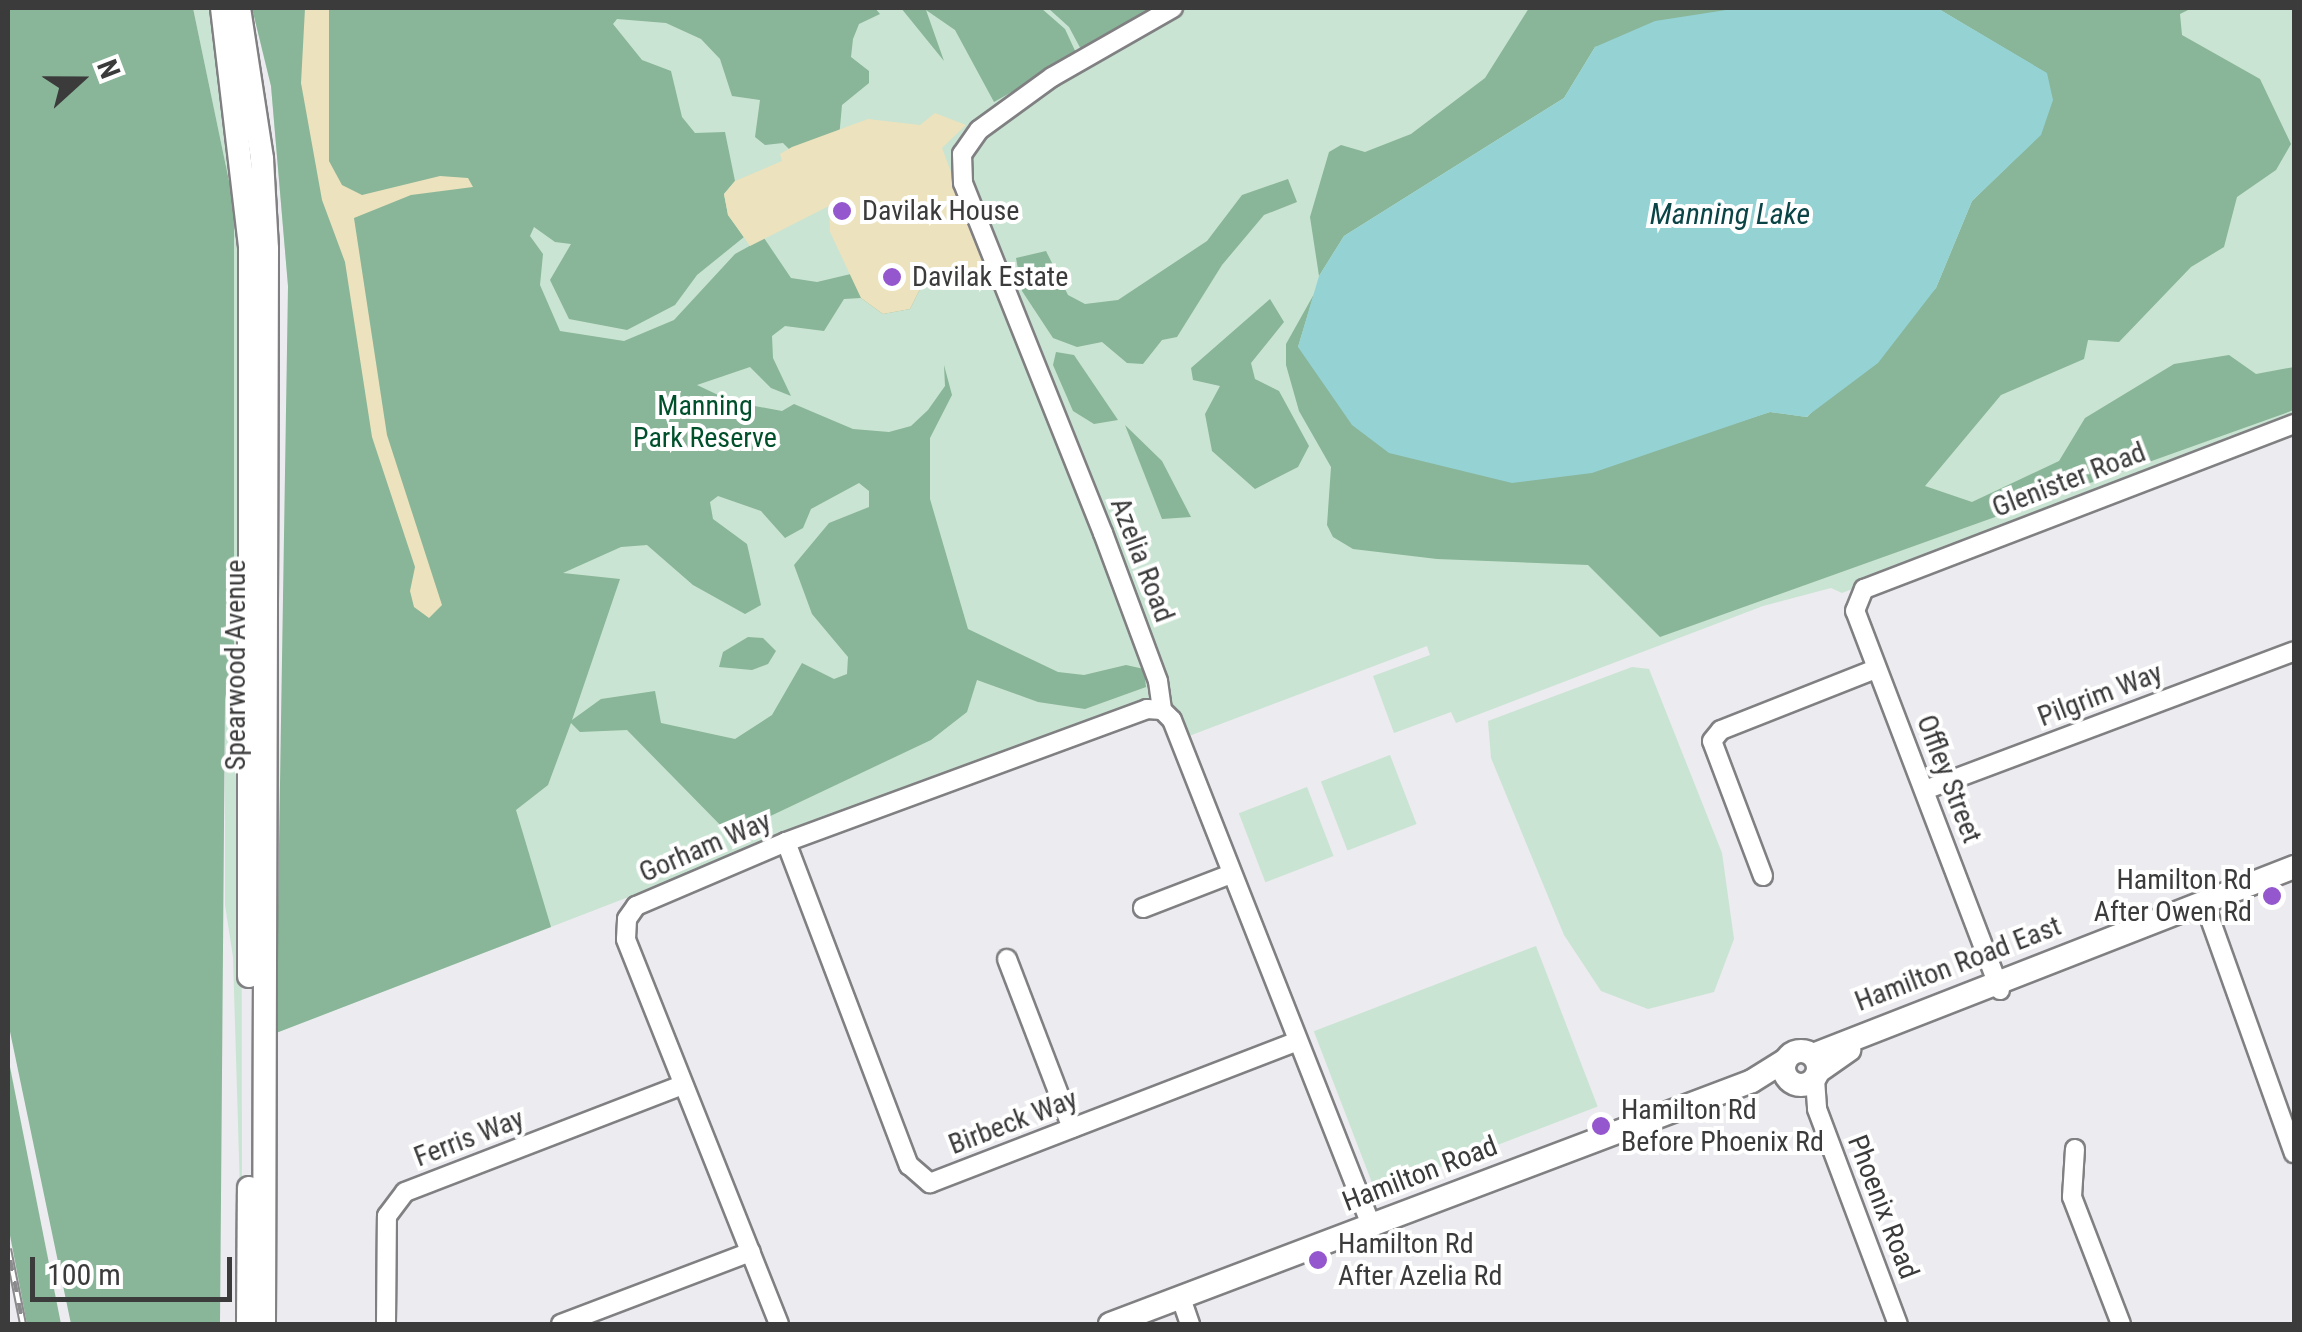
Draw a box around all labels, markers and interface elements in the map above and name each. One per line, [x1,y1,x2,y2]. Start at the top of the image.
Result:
north arrow [30,30,130,130]
text: N [90,55,127,83]
place label: Davilak House [862,194,1019,228]
water label: Manning Lake [1650,196,1810,232]
marker: Davilak House [831,200,853,222]
place label: Davilak Estate [912,260,1068,294]
marker: Davilak Estate [881,266,903,288]
park label: Manning Park Reserve [633,389,777,455]
street label: Glenister Road [1988,435,2150,525]
street label: Azelia Road [1103,493,1181,627]
street label: Spearwood Avenue [219,560,253,770]
street label: Pilgrim Way [2033,656,2167,734]
street label: Offley Street [1909,710,1989,848]
street label: Gorham Way [634,804,776,890]
place label: Hamilton Rd After Owen Rd [2094,863,2252,929]
marker: Hamilton Rd After Owen Rd [2261,885,2283,907]
street label: Hamilton Road East [1850,909,2066,1019]
street label: Birbeck Way [944,1082,1082,1162]
place label: Hamilton Rd Before Phoenix Rd [1621,1093,1824,1159]
street label: Ferris Way [409,1102,529,1174]
marker: Hamilton Rd Before Phoenix Rd [1590,1115,1612,1137]
street label: Hamilton Road [1338,1129,1502,1219]
street label: Phoenix Road [1840,1130,1926,1284]
place label: Hamilton Rd After Azelia Rd [1338,1227,1502,1293]
scale bar [35,1237,238,1299]
marker: Hamilton Rd After Azelia Rd [1307,1249,1329,1271]
text: 100 m [47,1257,121,1292]

